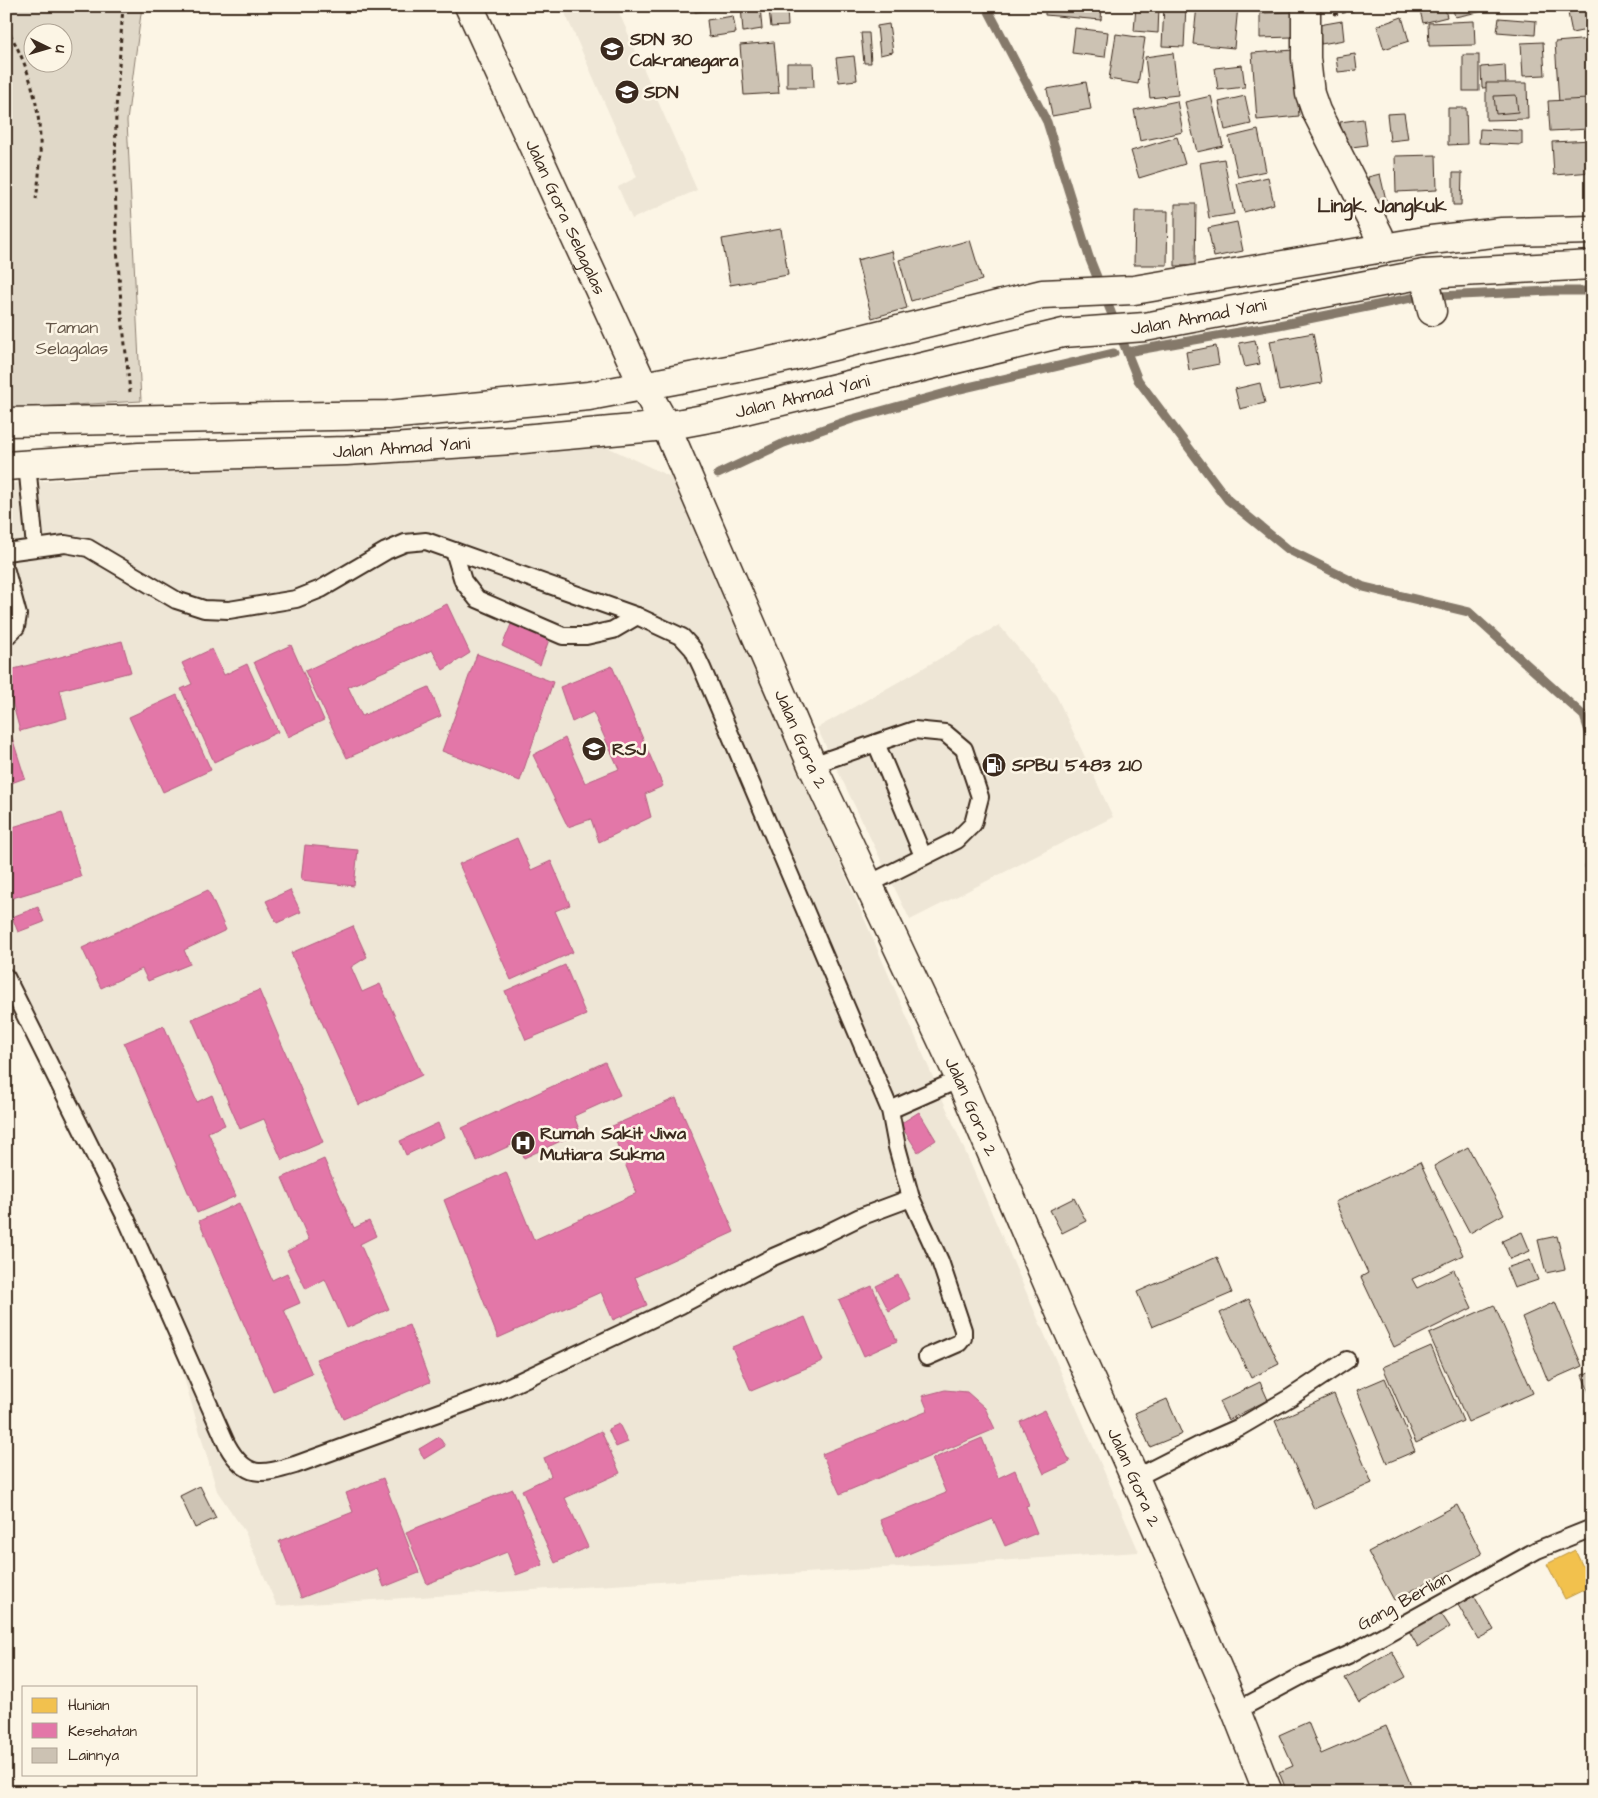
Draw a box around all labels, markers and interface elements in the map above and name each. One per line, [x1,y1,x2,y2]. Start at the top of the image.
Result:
north arrow [22,22,72,72]
place label: SDN 30 Cakranegara [629,27,739,74]
school or university icon: SDN 30 Cakranegara [599,36,625,62]
text: U [50,44,70,54]
school or university icon: SDN [614,79,640,105]
place label: SDN [643,80,679,105]
street label: Jalan Gora Selagalas [519,135,612,299]
district label: Lingk. Jangkuk [1317,193,1447,221]
street label: Jalan Ahmad Yani [1130,292,1269,341]
park label: Taman Selagalas [36,315,108,362]
street label: Jalan Ahmad Yani [733,368,872,424]
street label: Jalan Ahmad Yani [332,430,471,464]
street label: Jalan Gora 2 [768,685,834,794]
school or university icon: RSJ [581,736,607,762]
place label: RSJ [612,737,646,762]
fuel station icon: SPBU 5483 210 [981,752,1007,778]
place label: SPBU 5483 210 [1011,753,1143,778]
street label: Jalan Gora 2 [939,1053,1004,1161]
place label: Rumah Sakit Jiwa Mutiara Sukma [540,1121,687,1167]
hospital icon: Rumah Sakit Jiwa Mutiara Sukma [510,1130,536,1156]
street label: Jalan Gora 2 [1101,1424,1167,1531]
street label: Gang Berlian [1353,1565,1456,1638]
legend [22,1686,198,1776]
text: Hunian [68,1695,110,1716]
text: Kesehatan [68,1721,138,1742]
text: Lainnya [68,1745,120,1767]

